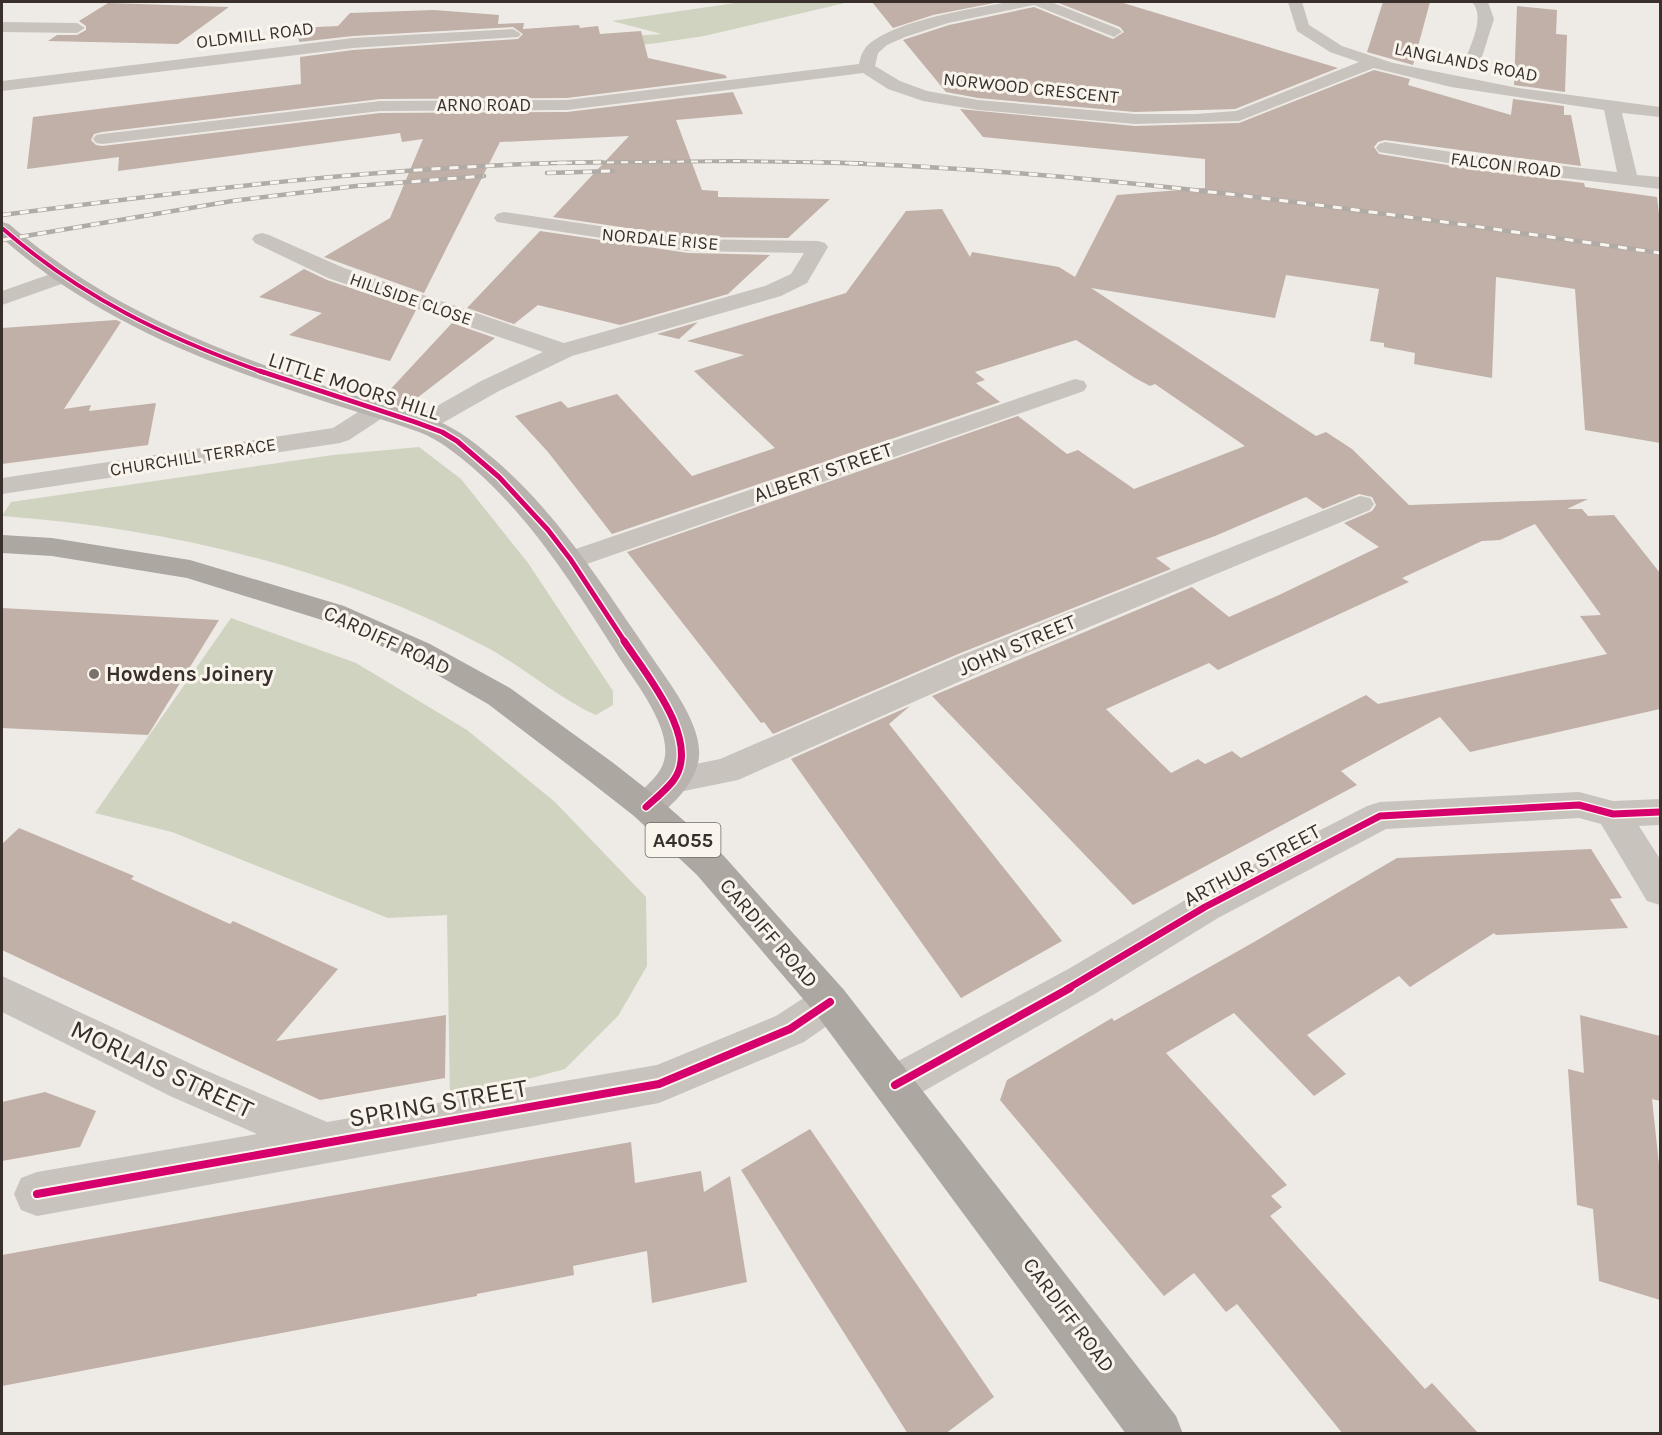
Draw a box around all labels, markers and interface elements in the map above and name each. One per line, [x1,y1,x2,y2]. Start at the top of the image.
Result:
street label: OLDMILL ROAD [195,17,315,53]
street label: LANGLANDS ROAD [1392,37,1540,87]
street label: NORWOOD CRESCENT [942,68,1120,108]
street label: ARNO ROAD [437,94,531,116]
street label: FALCON ROAD [1449,147,1563,183]
street label: NORDALE RISE [601,223,719,255]
street label: HILLSIDE CLOSE [347,268,475,330]
street label: LITTLE MOORS HILL [265,347,443,425]
street label: CHURCHILL TERRACE [108,433,278,481]
street label: ALBERT STREET [750,437,896,507]
street label: CARDIFF ROAD [320,600,454,680]
street label: JOHN STREET [954,609,1080,681]
place label: Howdens Joinery [106,662,274,686]
marker: Howdens Joinery [87,667,101,681]
street label: ARTHUR STREET [1180,819,1325,911]
road number: A4055 [646,823,720,857]
street label: CARDIFF ROAD [715,873,823,993]
street label: MORLAIS STREET [66,1013,258,1125]
street label: SPRING STREET [346,1072,530,1134]
street label: CARDIFF ROAD [1018,1253,1120,1377]

